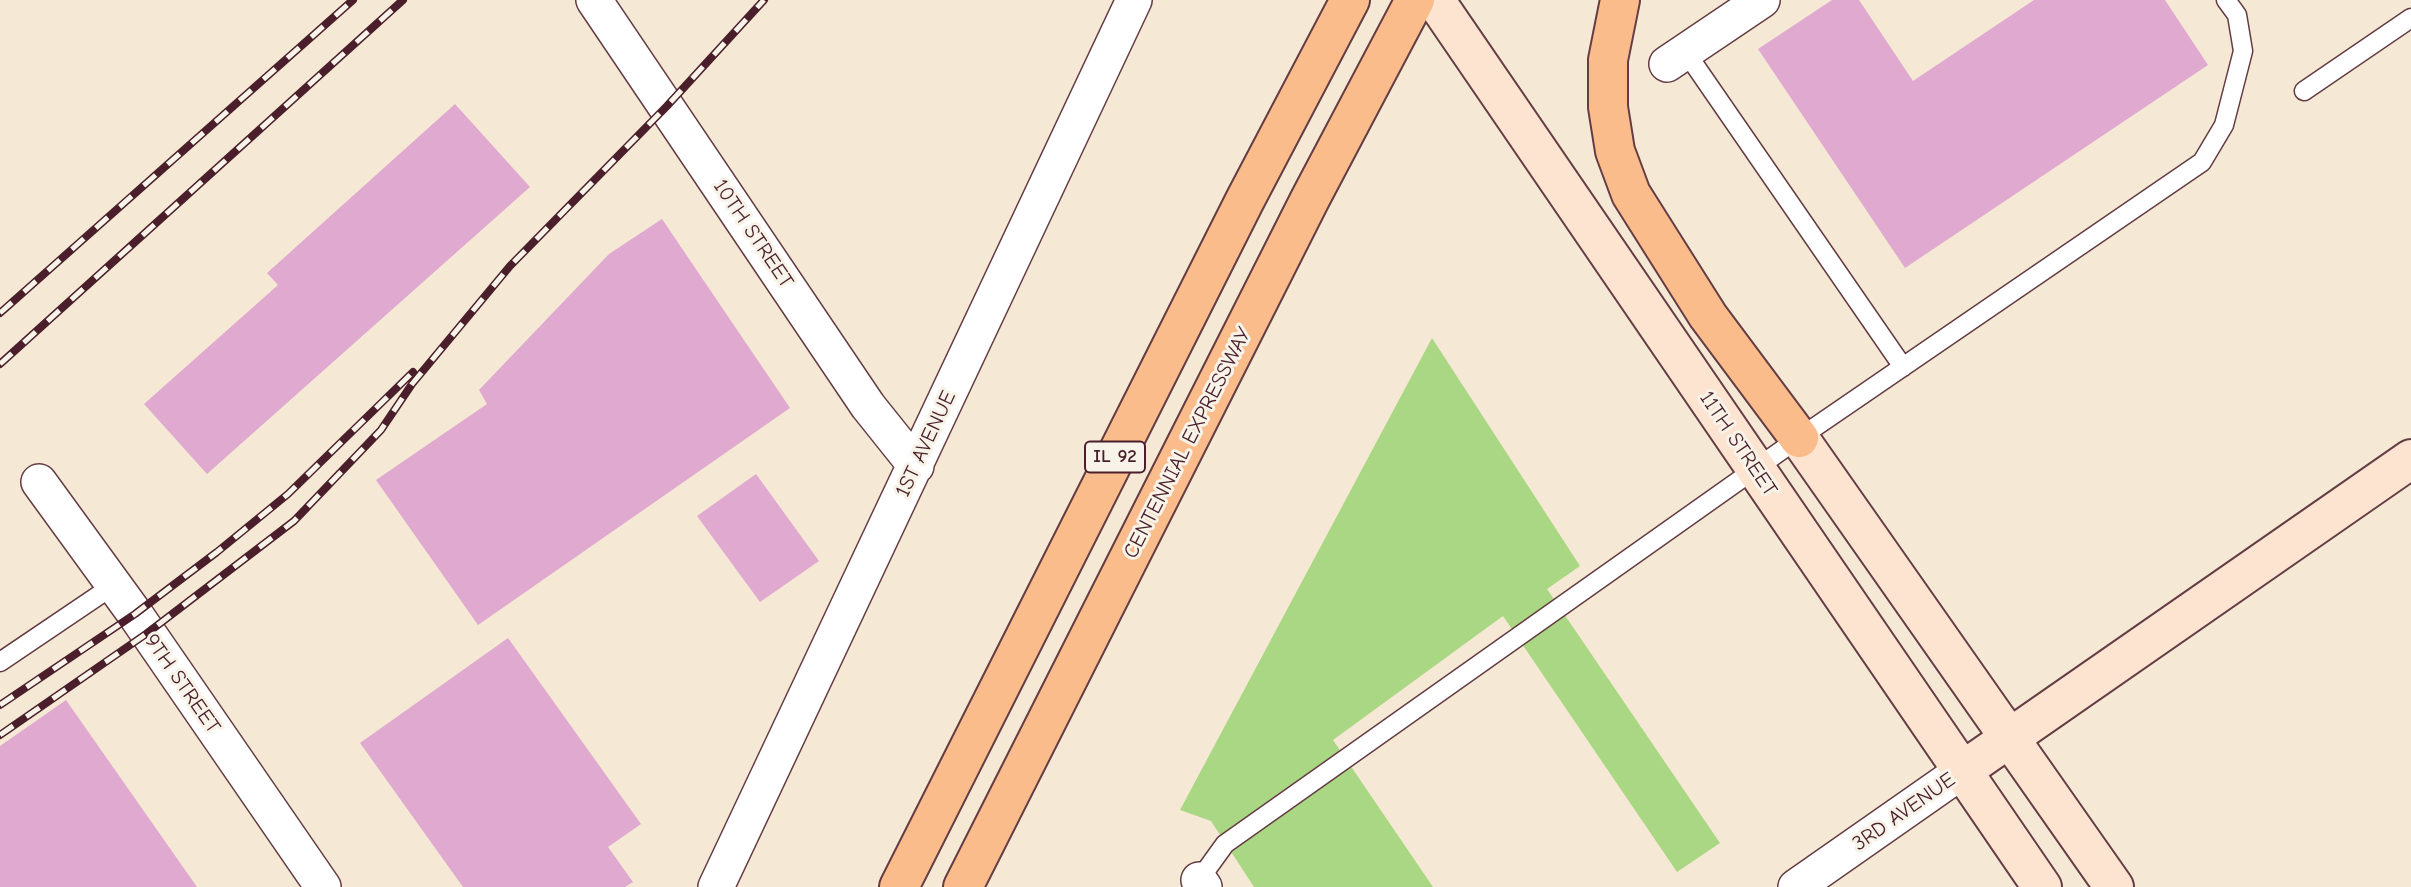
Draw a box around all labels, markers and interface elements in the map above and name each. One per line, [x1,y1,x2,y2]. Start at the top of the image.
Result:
street label: 10TH STREET [707,175,799,293]
street label: CENTENNIAL EXPRESSWAY [1119,323,1257,563]
street label: 1ST AVENUE [890,387,962,501]
street label: 11TH STREET [1694,387,1782,501]
road number: IL 92 [1085,442,1145,472]
street label: 9TH STREET [139,629,225,739]
street label: 3RD AVENUE [1848,767,1960,857]

